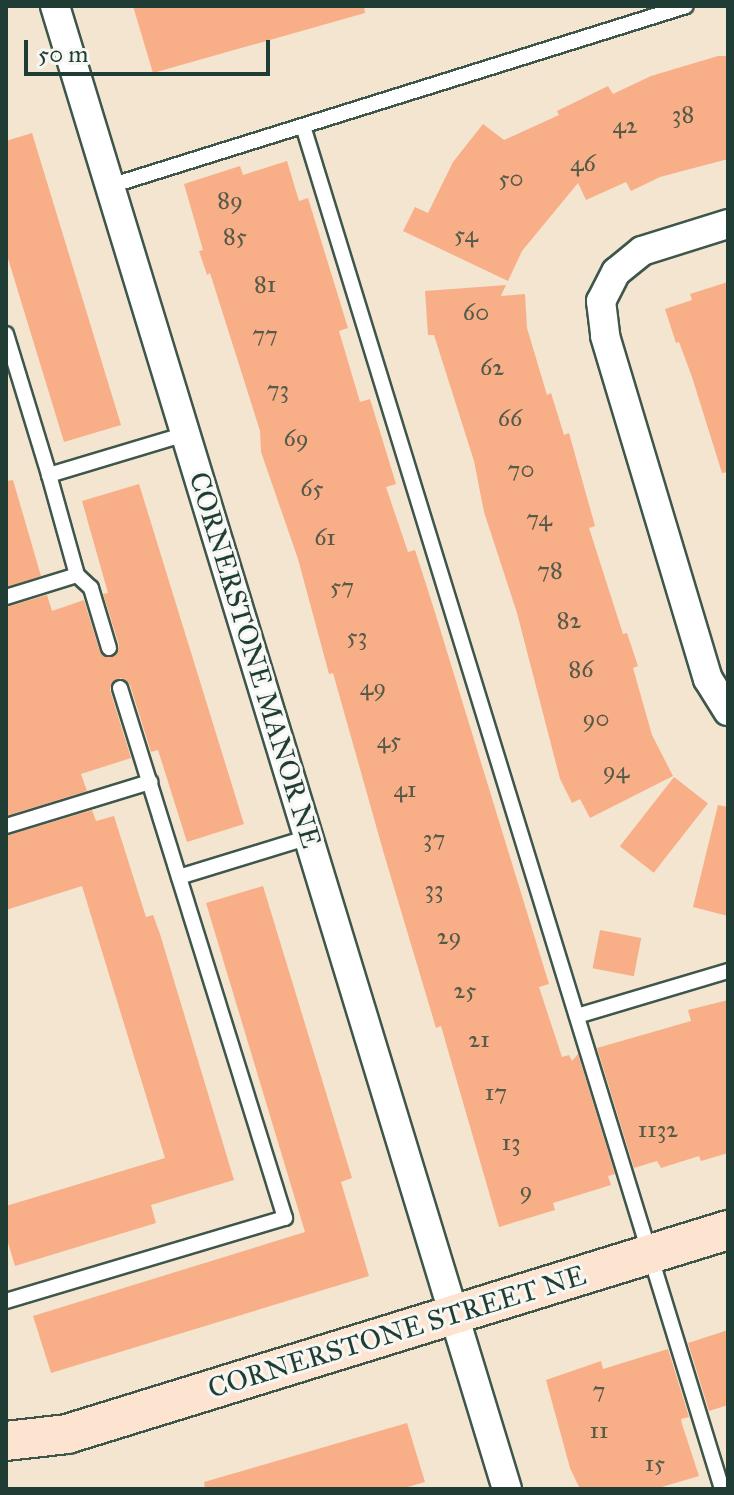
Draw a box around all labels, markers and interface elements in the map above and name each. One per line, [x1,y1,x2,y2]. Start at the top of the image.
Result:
scale bar [28,24,274,74]
text: 50 m [38,39,88,69]
house number: 38 [672,101,694,129]
house number: 42 [612,112,638,140]
house number: 46 [570,150,596,178]
house number: 50 [498,165,524,193]
house number: 89 [217,187,243,215]
house number: 54 [454,221,478,249]
house number: 85 [223,223,247,251]
house number: 81 [254,271,276,299]
house number: 60 [463,299,489,327]
house number: 77 [252,321,278,349]
house number: 62 [480,354,504,382]
house number: 73 [267,376,289,404]
house number: 66 [498,405,522,433]
house number: 69 [283,425,309,453]
house number: 70 [508,456,534,484]
street label: CORNERSTONE MANOR NE [182,468,328,852]
house number: 65 [300,475,324,503]
house number: 74 [526,505,552,533]
house number: 61 [314,524,336,552]
house number: 78 [537,557,563,585]
house number: 57 [330,573,354,601]
house number: 82 [557,607,581,635]
house number: 53 [347,623,367,651]
house number: 86 [568,656,594,684]
house number: 49 [360,674,386,702]
house number: 90 [583,705,609,733]
house number: 45 [377,727,401,755]
house number: 94 [603,757,629,785]
house number: 41 [394,776,416,804]
house number: 37 [423,825,445,853]
house number: 33 [424,876,444,904]
house number: 29 [437,923,461,951]
house number: 25 [454,977,476,1005]
house number: 21 [468,1026,490,1054]
house number: 17 [485,1079,507,1107]
house number: 1132 [638,1116,678,1144]
house number: 13 [501,1129,521,1157]
house number: 9 [520,1177,532,1205]
street label: CORNERSTONE STREET NE [204,1258,590,1406]
house number: 7 [593,1377,605,1405]
house number: 11 [590,1417,608,1445]
house number: 15 [645,1450,665,1478]

